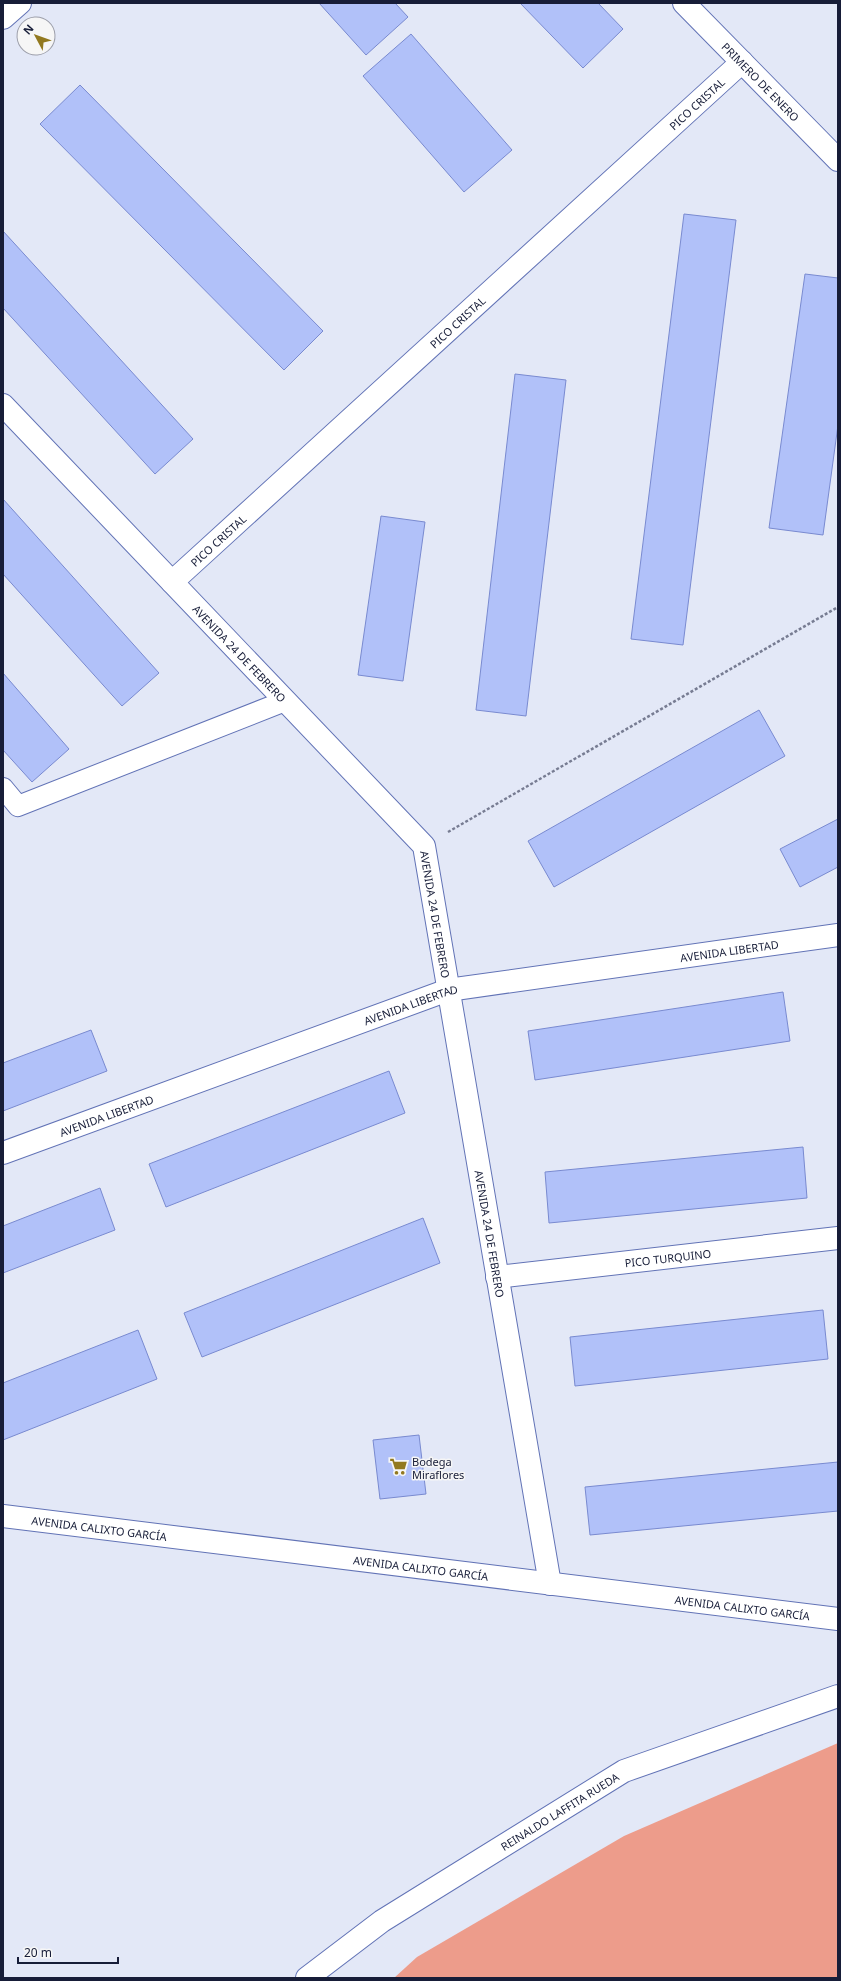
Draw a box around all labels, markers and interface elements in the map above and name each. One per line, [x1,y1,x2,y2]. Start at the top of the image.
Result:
north arrow [16,16,56,56]
text: N [19,21,37,37]
street label: PRIMERO DE ENERO [719,39,803,124]
street label: PICO CRISTAL [665,74,728,133]
street label: PICO CRISTAL [426,292,488,351]
street label: PICO CRISTAL [187,511,249,569]
street label: AVENIDA 24 DE FEBRERO [190,601,290,705]
street label: AVENIDA 24 DE FEBRERO [417,849,454,979]
street label: AVENIDA LIBERTAD [679,936,779,965]
street label: AVENIDA LIBERTAD [361,981,459,1028]
street label: AVENIDA LIBERTAD [57,1091,155,1139]
street label: AVENIDA 24 DE FEBRERO [472,1169,508,1299]
street label: PICO TURQUINO [624,1245,712,1270]
place label: Bodega Miraflores [412,1454,464,1482]
supermarket icon: Bodega Miraflores [389,1457,409,1477]
street label: AVENIDA CALIXTO GARCÍA [31,1512,169,1544]
street label: AVENIDA CALIXTO GARCÍA [352,1552,490,1583]
street label: AVENIDA CALIXTO GARCÍA [674,1591,812,1623]
street label: REINALDO LAFFITA RUEDA [498,1768,622,1853]
scale bar [18,1939,118,1965]
text: 20 m [24,1944,52,1961]

